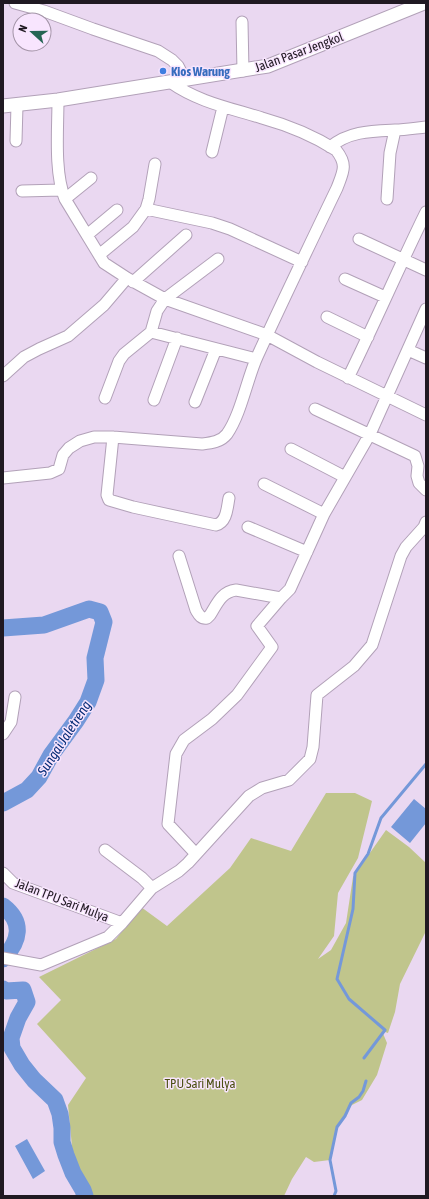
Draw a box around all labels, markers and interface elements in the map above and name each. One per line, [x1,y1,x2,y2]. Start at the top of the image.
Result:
north arrow [12,12,52,52]
text: N [16,23,29,34]
street label: Jalan Pasar Jengkol [253,29,346,75]
place label: Kios Warung [171,64,230,79]
marker: Kios Warung [158,66,168,76]
water label: Sungai Jaletreng [33,698,94,779]
street label: Jalan TPU Sari Mulya [13,875,111,925]
park label: TPU Sari Mulya [164,1076,236,1091]

